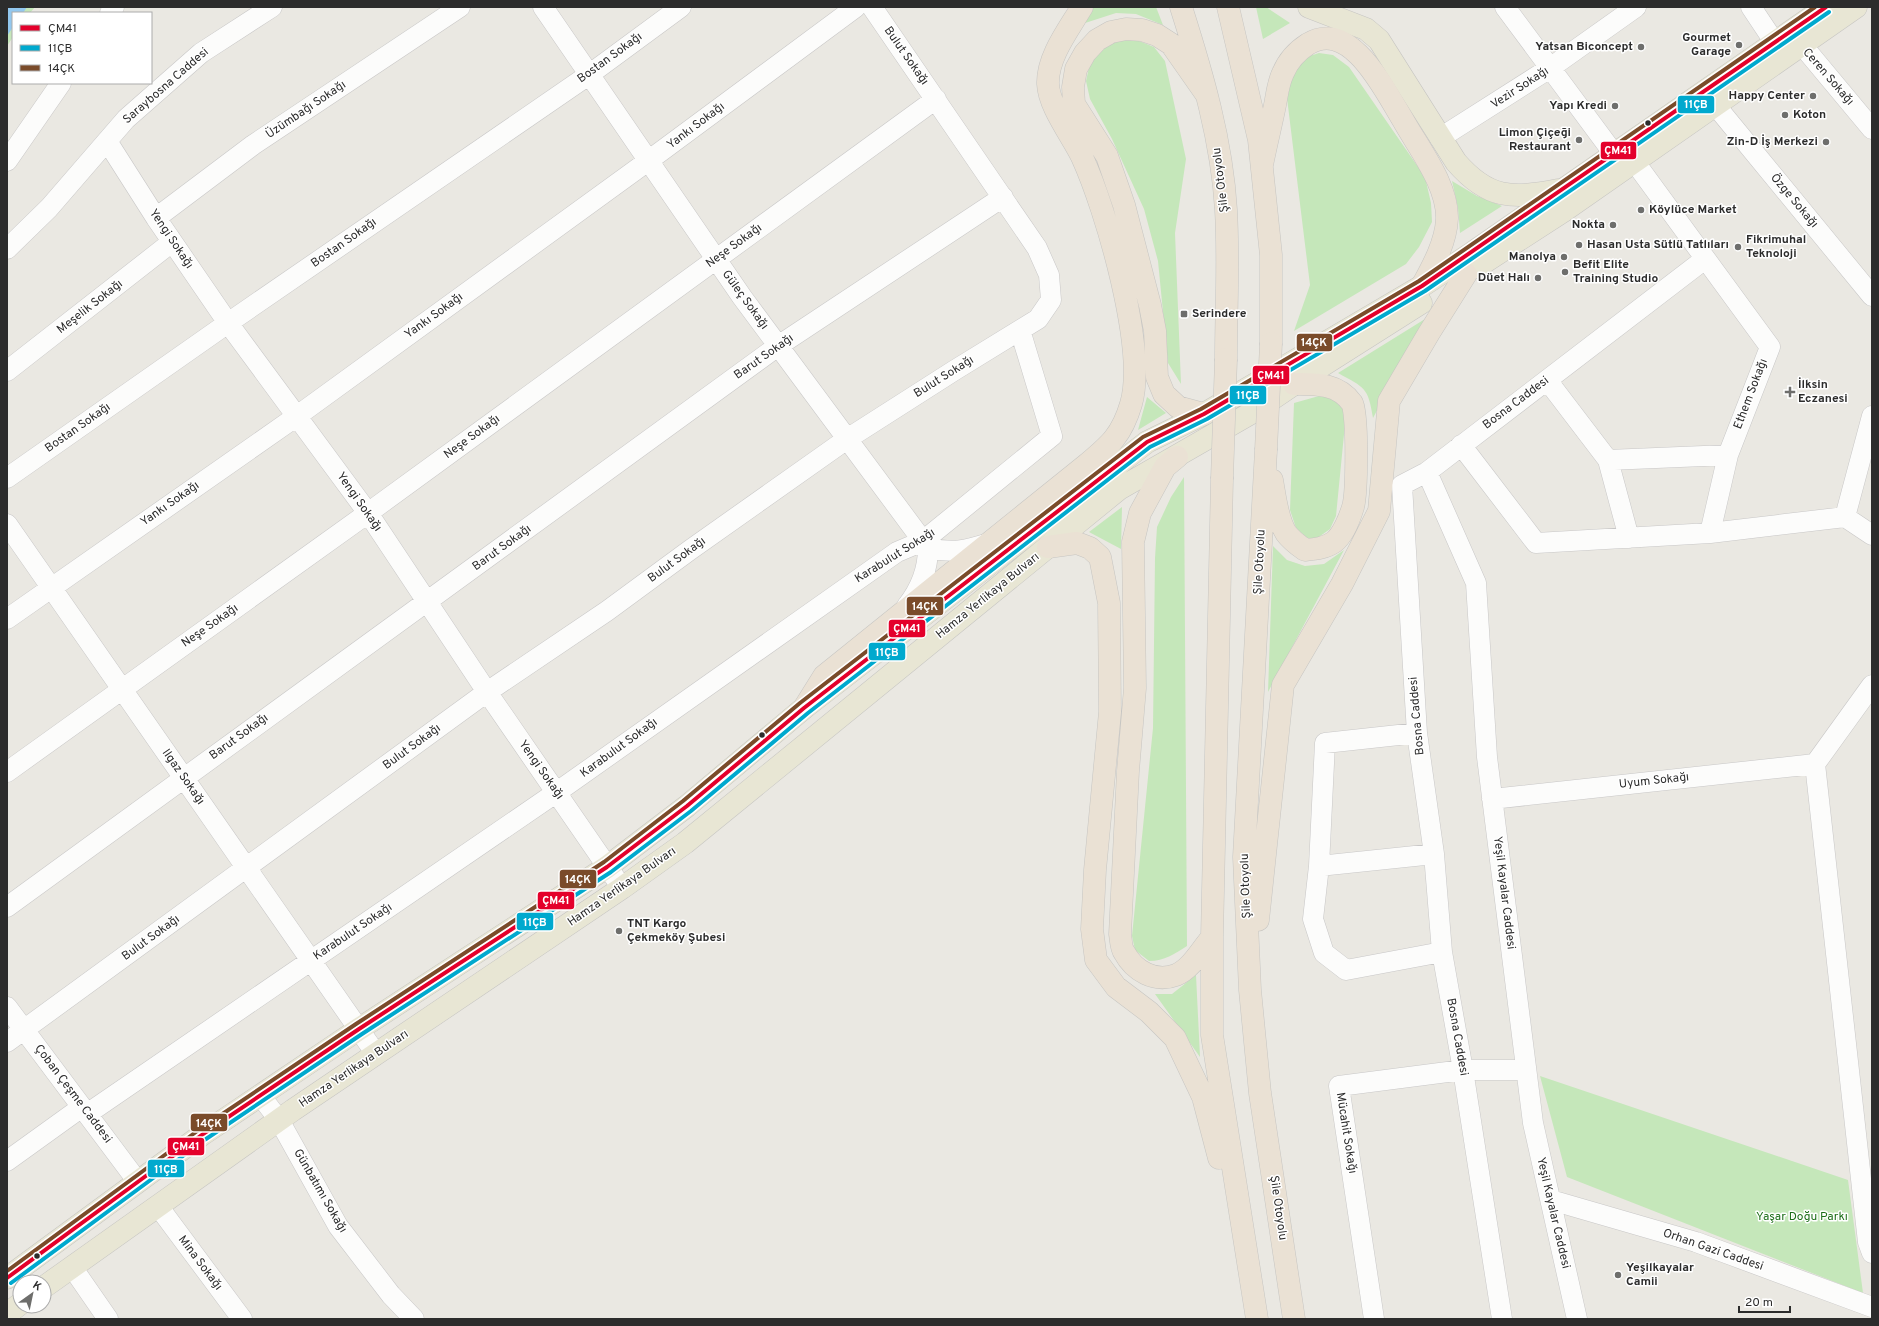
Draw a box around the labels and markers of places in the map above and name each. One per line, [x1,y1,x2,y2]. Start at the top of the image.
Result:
place label: Gourmet Garage [1682,30,1731,60]
place label: Yatsan Biconcept [1535,39,1633,55]
marker: Gourmet Garage [1734,40,1744,50]
marker: Yatsan Biconcept [1636,42,1646,52]
place label: Happy Center [1729,88,1805,104]
marker: Happy Center [1808,91,1818,101]
place label: Yapı Kredi [1549,98,1607,114]
marker: Yapı Kredi [1610,101,1620,111]
place label: Koton [1793,107,1826,123]
marker: Koton [1780,110,1790,120]
unlabelled marker [1643,118,1653,128]
place label: Limon Çiçeği Restaurant [1499,125,1571,155]
place label: Zin-D İş Merkezi [1727,134,1818,150]
marker: Limon Çiçeği Restaurant [1574,135,1584,145]
marker: Zin-D İş Merkezi [1821,137,1831,147]
place label: Köylüce Market [1649,202,1737,218]
marker: Köylüce Market [1636,205,1646,215]
place label: Nokta [1572,217,1605,233]
marker: Nokta [1608,220,1618,230]
place label: Fikrimuhal Teknoloji [1746,232,1806,262]
place label: Hasan Usta Sütlü Tatlıları [1587,237,1729,253]
marker: Hasan Usta Sütlü Tatlıları [1574,240,1584,250]
marker: Fikrimuhal Teknoloji [1733,242,1743,252]
place label: Manolya [1509,249,1556,265]
marker: Manolya [1559,252,1569,262]
place label: Befit Elite Training Studio [1573,257,1658,287]
marker: Befit Elite Training Studio [1560,267,1570,277]
place label: Düet Halı [1478,270,1530,286]
marker: Düet Halı [1533,273,1543,283]
place label: Serindere [1192,306,1247,322]
marker: Serindere [1179,309,1189,319]
place label: İlksin Eczanesi [1798,377,1848,407]
marker: İlksin Eczanesi [1785,387,1795,397]
unlabelled marker [757,730,767,740]
place label: TNT Kargo Çekmeköy Şubesi [627,916,725,946]
marker: TNT Kargo Çekmeköy Şubesi [614,926,624,936]
unlabelled marker [32,1251,42,1261]
place label: Yeşilkayalar Camii [1626,1260,1694,1290]
marker: Yeşilkayalar Camii [1613,1270,1623,1280]

